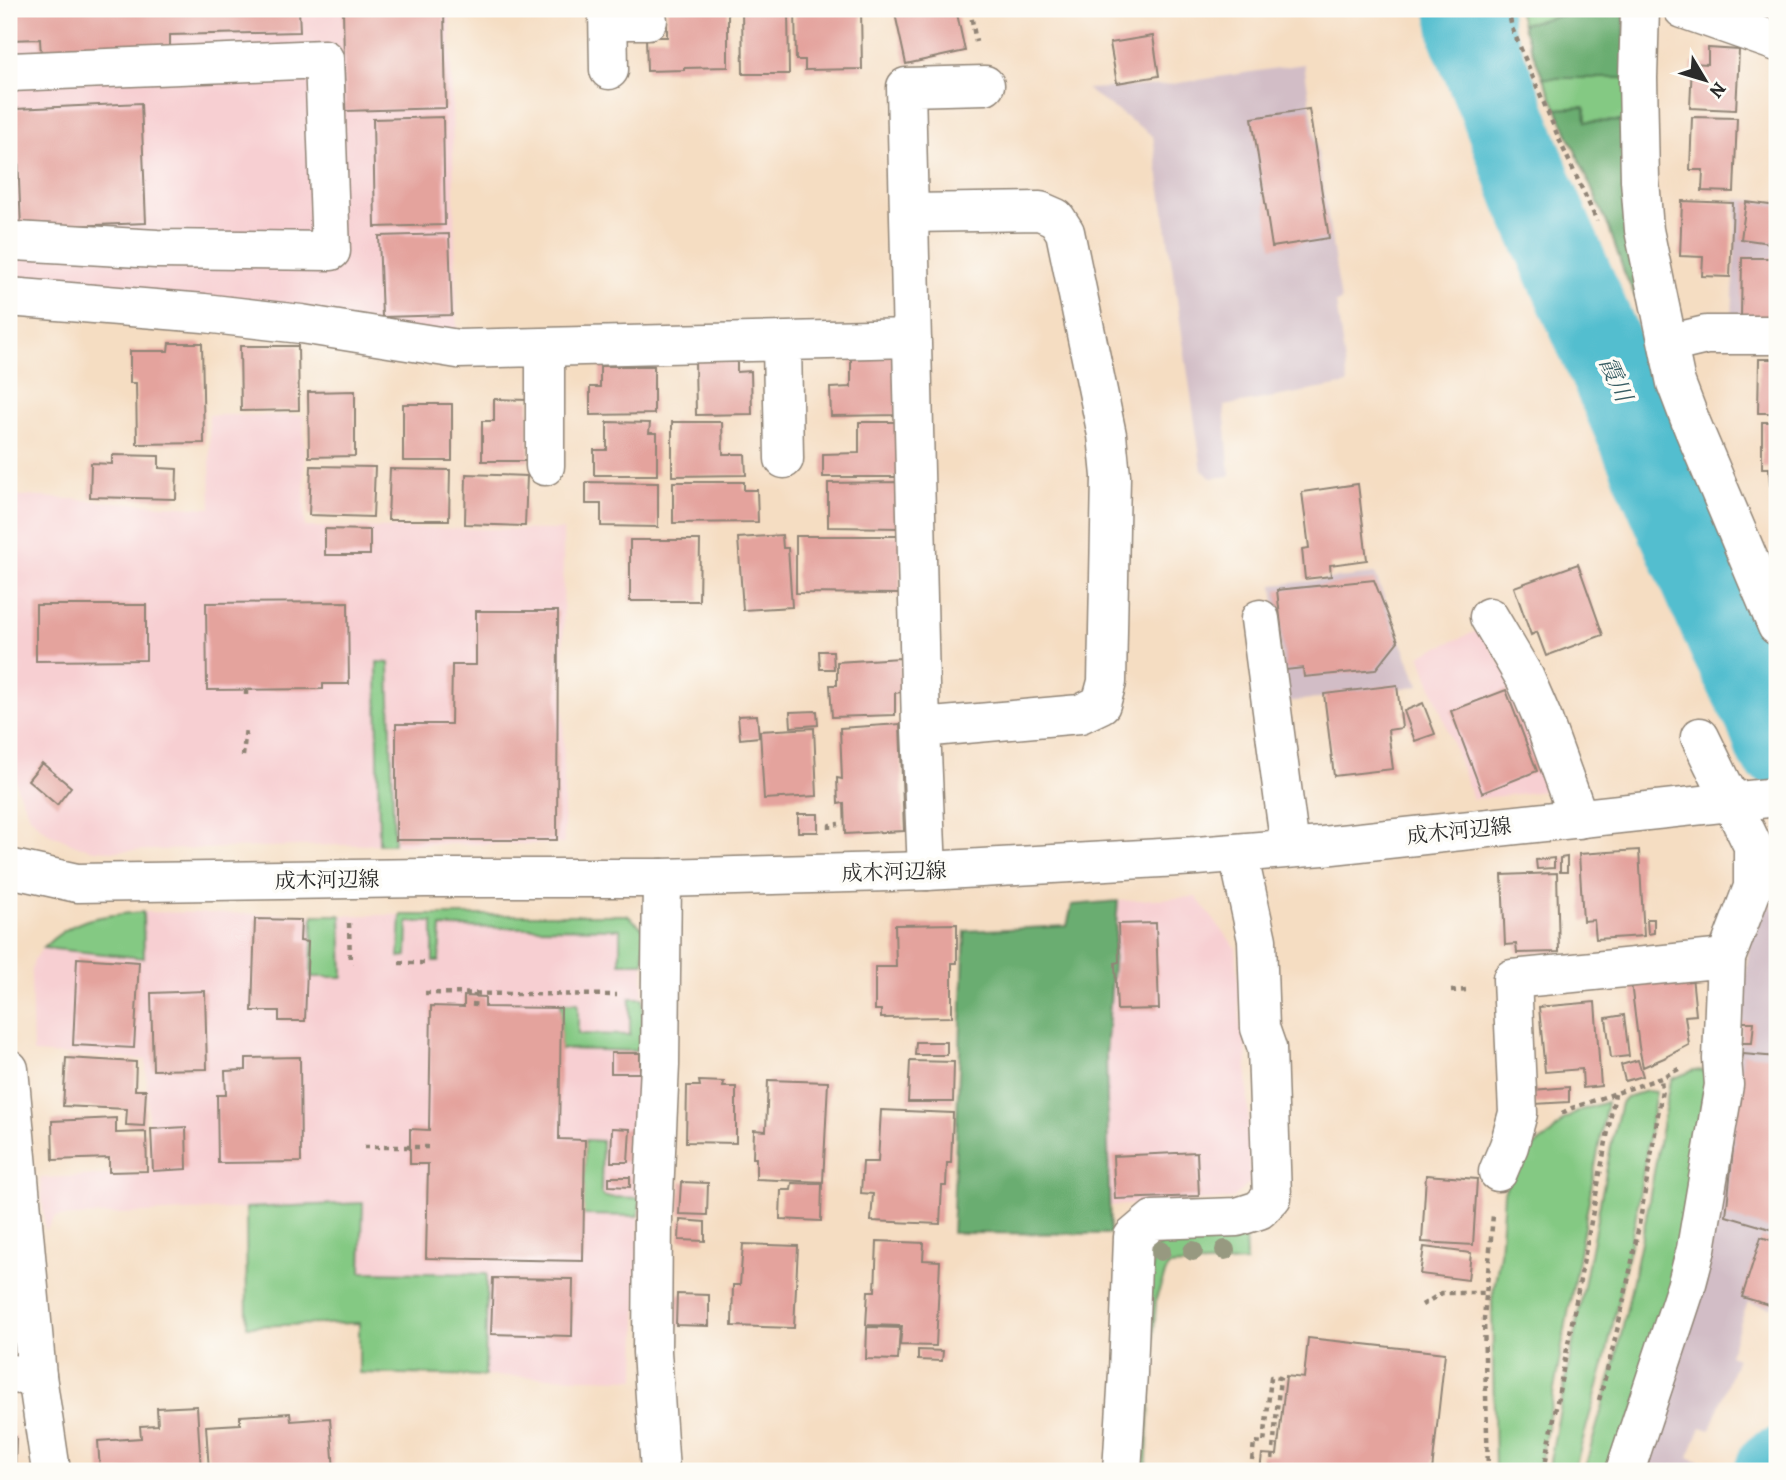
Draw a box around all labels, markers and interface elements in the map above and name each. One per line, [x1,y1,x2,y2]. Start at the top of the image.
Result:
north arrow [1670,46,1740,116]
text: N [1703,76,1732,103]
water label: 霞川 [1592,352,1640,409]
street label: 成木河辺線 [1405,812,1513,850]
street label: 成木河辺線 [841,856,947,888]
street label: 成木河辺線 [274,865,380,895]

